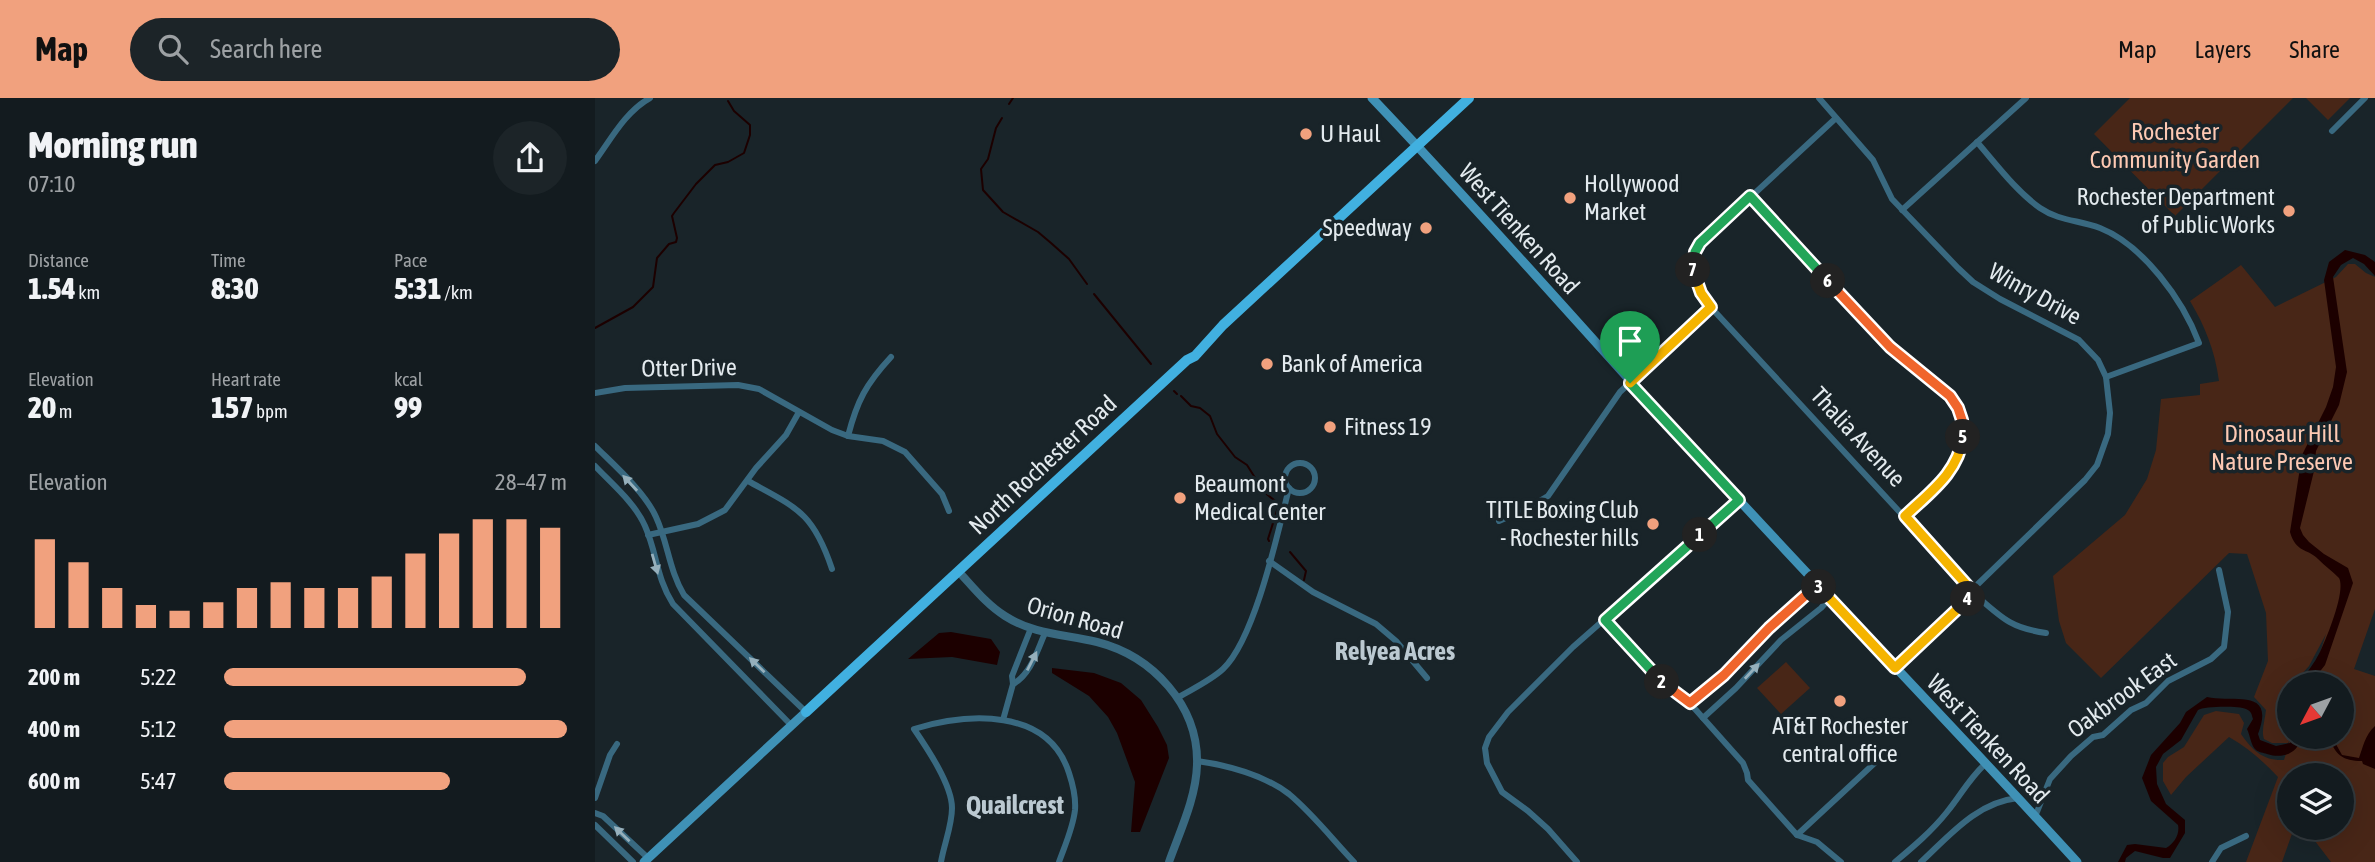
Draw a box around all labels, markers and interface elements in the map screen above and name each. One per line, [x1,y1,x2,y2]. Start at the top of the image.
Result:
search box [130,18,620,81]
text: Map [35,30,88,68]
icon: search [154,30,192,68]
text: Search here [210,34,322,64]
text: Map [2118,36,2157,63]
text: Layers [2195,36,2251,63]
text: Share [2289,36,2340,63]
park label: Rochester Community Garden [2090,118,2260,173]
place label: U Haul [1320,120,1381,147]
button: share [493,121,567,195]
text: Morning run [28,123,198,166]
marker: U Haul [1298,126,1314,142]
street label: West Tienken Road [1454,158,1585,299]
place label: Hollywood Market [1584,170,1680,225]
text: 07:10 [28,171,75,197]
place label: Rochester Department of Public Works [2077,183,2275,238]
marker: Hollywood Market [1562,190,1578,206]
marker: Rochester Department of Public Works [2281,203,2297,219]
place label: Speedway [1322,214,1412,241]
marker: Speedway [1418,220,1434,236]
text: Distance [28,249,89,271]
text: Time [211,249,246,271]
text: Pace [394,249,427,271]
pin: 7 [1675,252,1711,288]
street label: Winry Drive [1984,257,2086,330]
text: 7 [1688,258,1697,280]
pin: 6 [1811,264,1845,298]
text: 6 [1823,269,1832,291]
text: 1.54 [28,271,76,305]
text: 8:30 [211,271,259,305]
text: 5:31 [394,271,442,305]
text: km [76,281,100,303]
text: /km [442,281,473,303]
pin [1600,311,1660,383]
icon: arrive [1611,322,1649,360]
place label: Bank of America [1281,350,1423,377]
street label: Otter Drive [641,353,737,382]
marker: Bank of America [1259,356,1275,372]
text: Elevation [28,368,94,390]
text: Heart rate [211,368,281,390]
text: kcal [394,368,423,390]
street label: Thalia Avenue [1806,382,1911,492]
text: 20 [28,390,56,424]
text: 157 [211,390,253,424]
text: 99 [394,390,422,424]
street label: North Rochester Road [964,390,1122,540]
text: m [56,400,73,422]
text: bpm [253,400,288,422]
place label: Fitness 19 [1344,413,1431,440]
marker: Fitness 19 [1322,419,1338,435]
pin: 5 [1945,420,1981,454]
park label: Dinosaur Hill Nature Preserve [2211,420,2353,475]
text: 5 [1958,425,1967,447]
text: Elevation [28,469,108,495]
text: 28–47 m [495,469,567,495]
place label: Beaumont Medical Center [1194,470,1326,525]
one-way arrow [622,475,638,492]
marker: Beaumont Medical Center [1172,490,1188,506]
place label: TITLE Boxing Club - Rochester hills [1486,496,1639,551]
marker: TITLE Boxing Club - Rochester hills [1645,516,1661,532]
pin: 1 [1683,518,1717,552]
text: 1 [1695,523,1704,545]
one-way arrow [651,553,661,574]
pin: 3 [1801,570,1837,604]
text: 3 [1814,575,1823,597]
pin: 4 [1951,582,1985,616]
text: 4 [1963,587,1972,609]
street label: Orion Road [1024,591,1126,644]
district label: Relyea Acres [1335,636,1455,666]
street label: Oakbrook East [2062,646,2181,743]
one-way arrow [1027,651,1038,671]
one-way arrow [749,657,766,673]
one-way arrow [1744,663,1760,680]
text: 200 m [28,664,80,690]
text: 5:22 [140,664,177,690]
pin: 2 [1645,664,1679,700]
street label: West Tienken Road [1922,669,2055,809]
text: 2 [1657,670,1666,692]
north arrow [2277,672,2354,749]
map controls [2277,672,2354,840]
marker: AT&T Rochester central office [1832,693,1848,709]
place label: AT&T Rochester central office [1772,712,1909,767]
text: 400 m [28,716,80,742]
text: 5:12 [140,716,177,742]
button: layers [2277,763,2354,840]
text: 600 m [28,768,80,794]
text: 5:47 [140,768,177,794]
district label: Quailcrest [966,790,1065,820]
one-way arrow [614,826,631,842]

